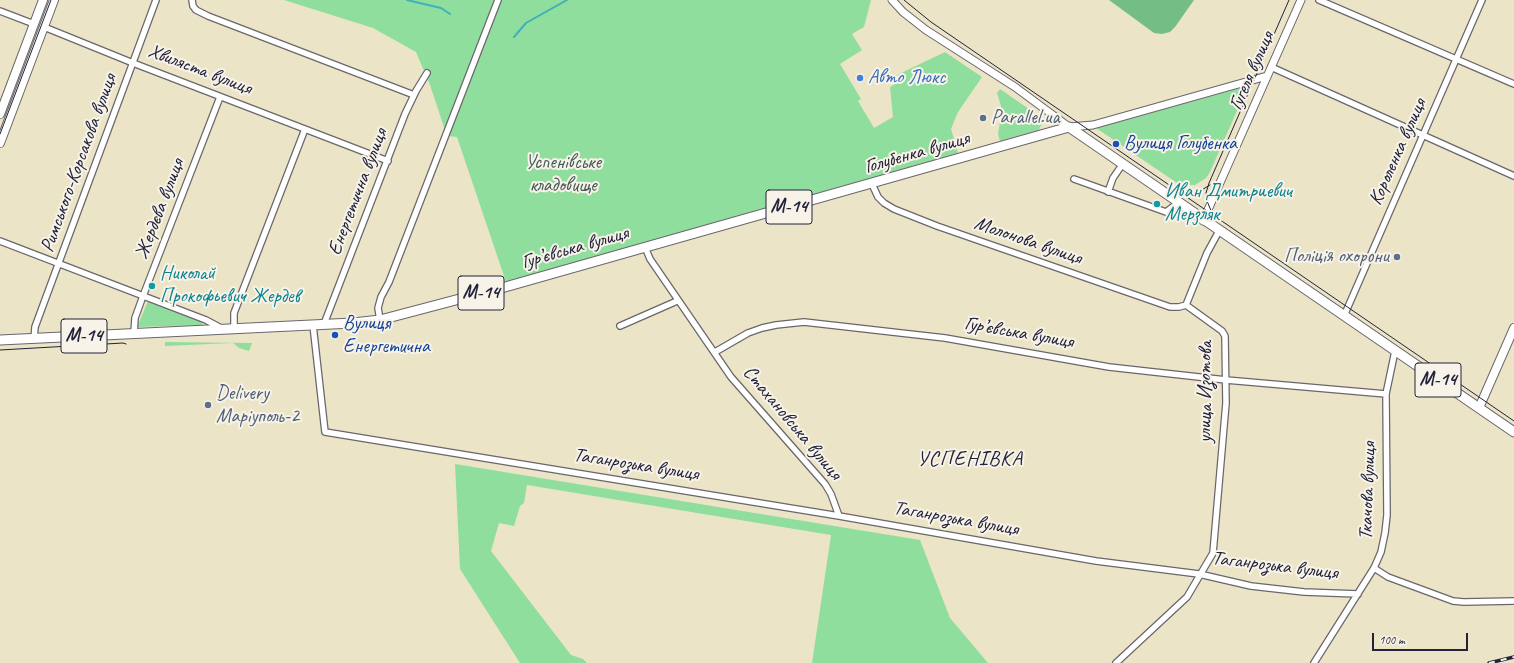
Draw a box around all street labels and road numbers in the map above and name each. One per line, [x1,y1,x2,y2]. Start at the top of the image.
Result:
street label: Гугеля вулиця [1224,28,1280,114]
street label: Хвиляста вулиця [145,39,255,101]
street label: Римського-Корсакова вулиця [36,71,122,255]
street label: Короленка вулиця [1364,95,1432,209]
street label: Енергетична вулиця [323,125,393,259]
street label: Голубенка вулиця [862,127,972,179]
street label: Жердєва вулиця [130,155,190,263]
road number: М-14 [766,190,812,224]
street label: Молонова вулиця [971,211,1085,271]
street label: Гур’євська вулиця [519,221,631,275]
road number: М-14 [458,276,504,310]
street label: Гур’євська вулиця [963,312,1075,354]
road number: М-14 [61,319,107,353]
street label: улица Изотова [1194,341,1218,443]
street label: Стахановська вулиця [737,361,847,485]
road number: М-14 [1415,363,1461,397]
street label: Ткачова вулиця [1354,441,1382,541]
street label: Таганрозька вулиця [572,443,700,487]
street label: Таганрозька вулиця [892,496,1020,542]
street label: Таганрозька вулиця [1211,546,1339,586]

